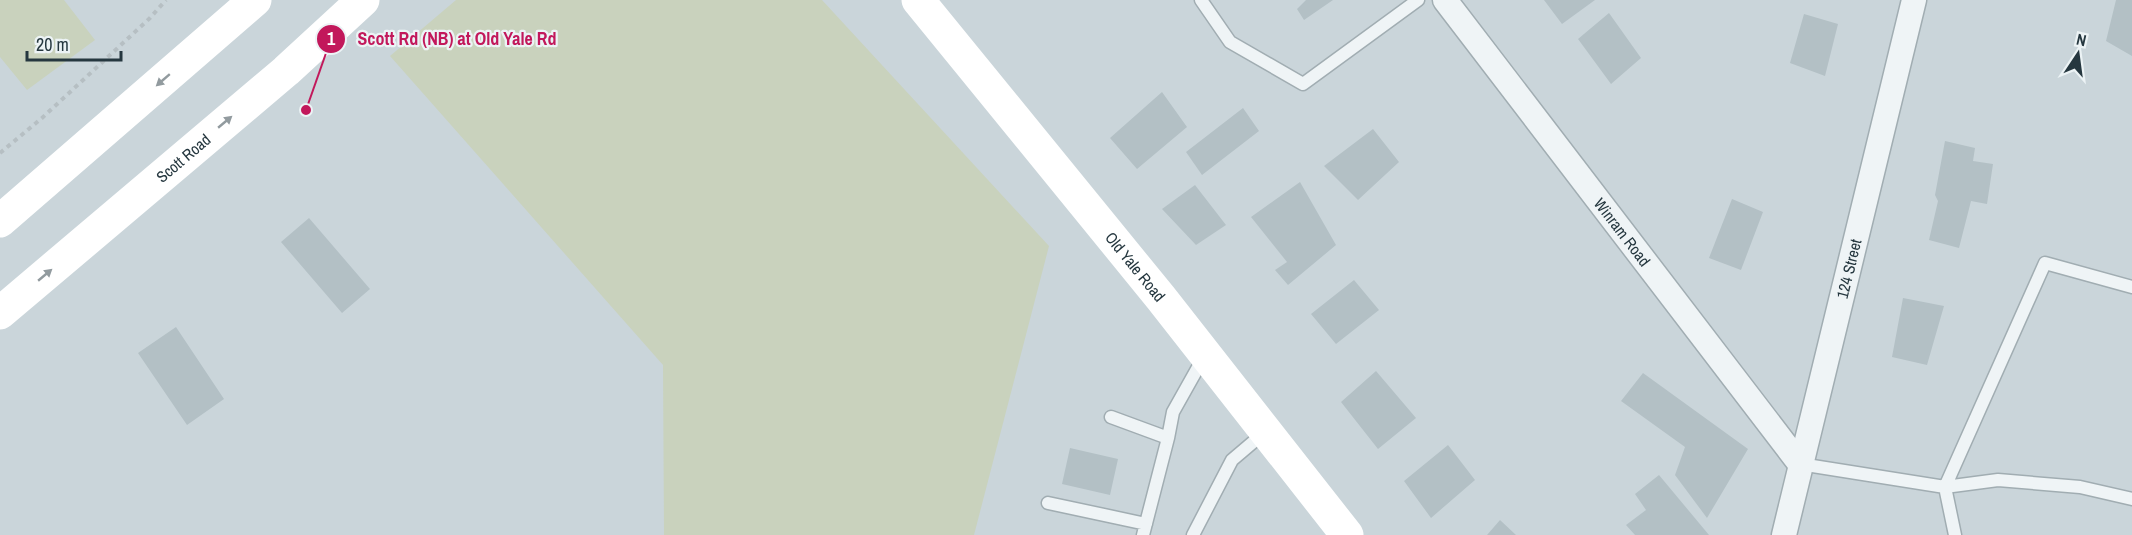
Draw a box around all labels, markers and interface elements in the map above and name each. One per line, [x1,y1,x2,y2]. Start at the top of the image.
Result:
callout: Scott Rd (NB) at Old Yale Rd [316,21,569,57]
scale bar [27,24,122,62]
north arrow [2048,24,2108,84]
text: 1 [327,26,336,51]
text: Scott Rd (NB) at Old Yale Rd [357,26,557,51]
text: N [2074,28,2088,51]
text: 20 m [36,32,69,57]
one-way arrow [155,73,171,86]
one-way arrow [217,116,232,129]
street label: Scott Road [151,129,215,187]
street label: Winram Road [1589,193,1656,271]
street label: Old Yale Road [1100,227,1171,306]
street label: 124 Street [1831,236,1867,301]
one-way arrow [37,269,53,282]

